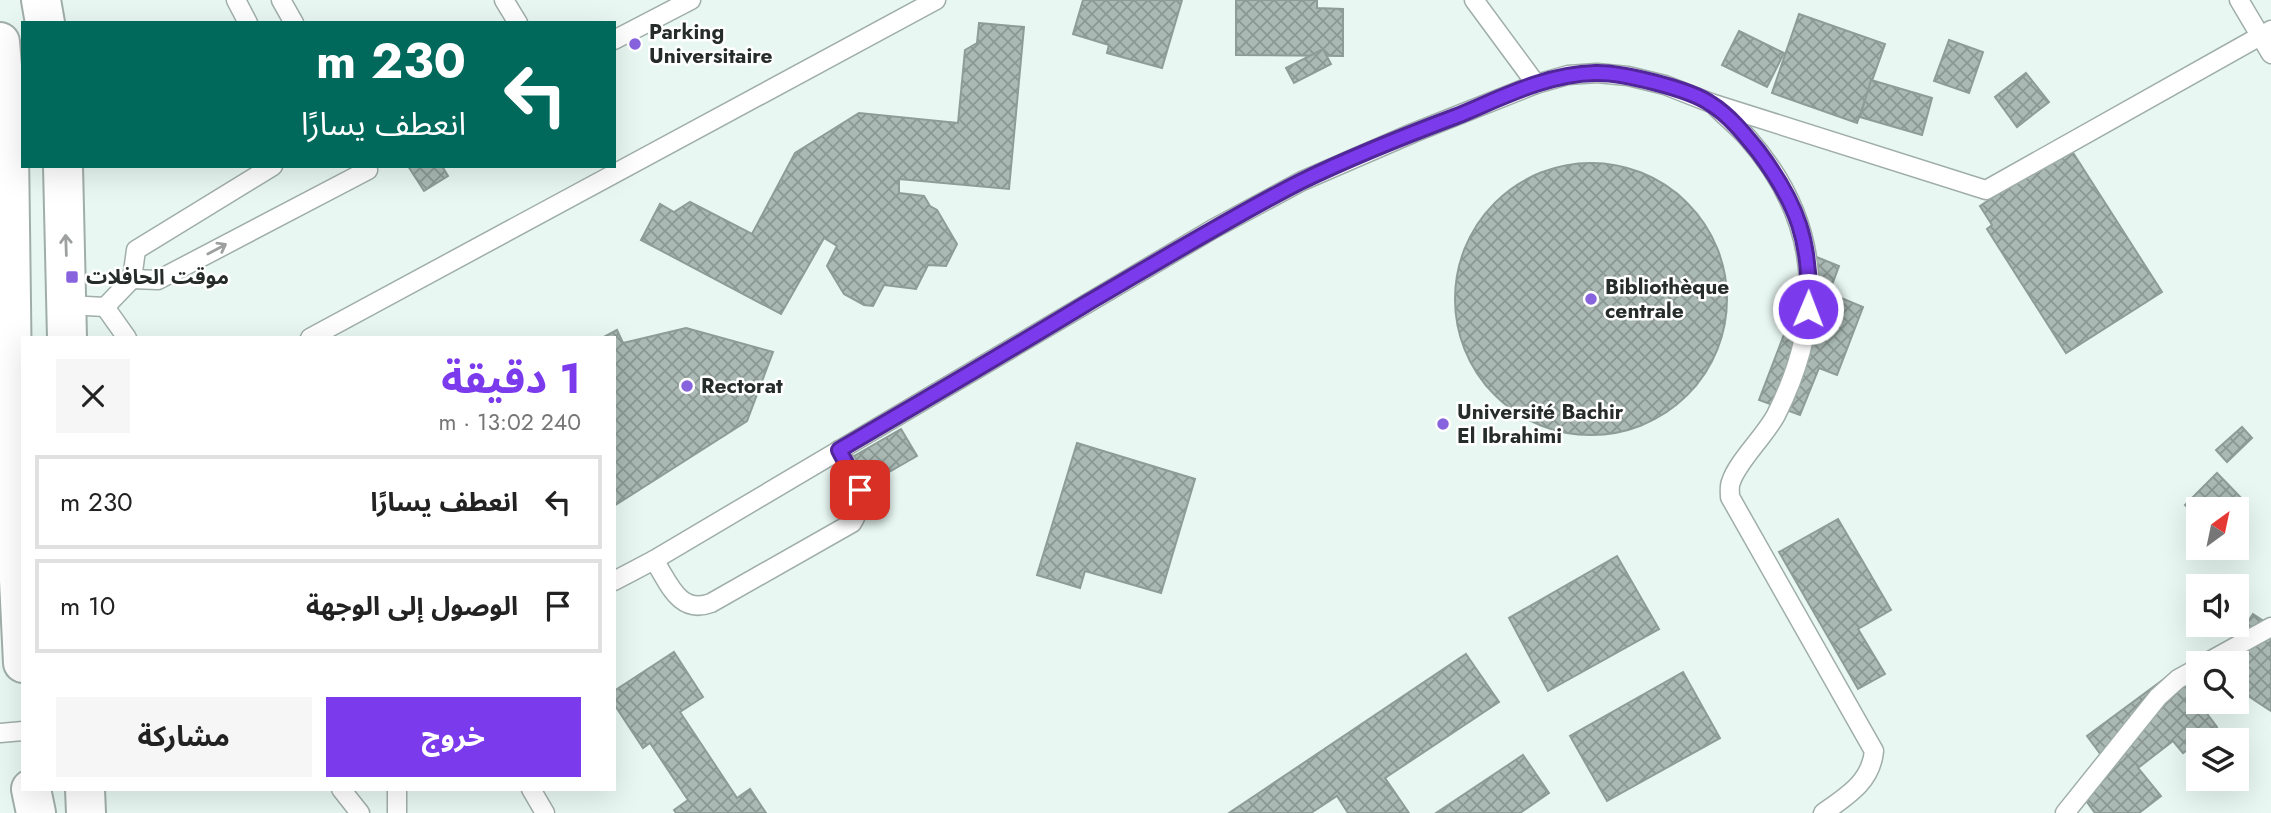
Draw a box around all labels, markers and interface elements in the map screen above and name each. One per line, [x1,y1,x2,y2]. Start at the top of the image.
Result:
place label: Parking Universitaire [649,17,773,71]
text: 230 m [316,26,466,96]
marker: Parking Universitaire [627,36,643,52]
icon: left [490,49,581,140]
text: انعطف يسارًا [301,101,466,147]
one-way arrow [59,234,72,257]
one-way arrow [207,242,227,256]
place label: موقت الحافلات [86,262,229,292]
marker: موقت الحافلات [64,269,80,285]
place label: Bibliothèque centrale [1605,272,1729,326]
position arrow [1771,272,1845,346]
marker: Bibliothèque centrale [1583,291,1599,307]
text: 1 دقيقة [441,348,581,409]
button: close [56,359,130,433]
place label: Rectorat [701,371,783,401]
marker: Rectorat [679,378,695,394]
place label: Université Bachir El Ibrahimi [1457,397,1624,451]
text: 240 m · 13:02 [438,405,581,439]
marker: Université Bachir El Ibrahimi [1435,416,1451,432]
pin [830,460,890,520]
icon: arrive [841,471,879,509]
text: 230 m [60,483,133,521]
text: انعطف يسارًا [371,483,518,521]
icon: left [539,483,577,521]
north arrow [2186,497,2249,560]
map controls [2186,497,2249,791]
button: sound [2186,574,2249,637]
text: 10 m [60,587,115,625]
text: الوصول إلى الوجهة [306,587,518,625]
icon: arrive [539,587,577,625]
button: search [2186,651,2249,714]
button: مشاركة [56,697,312,777]
button: خروج [326,697,581,777]
button: layers [2186,728,2249,791]

